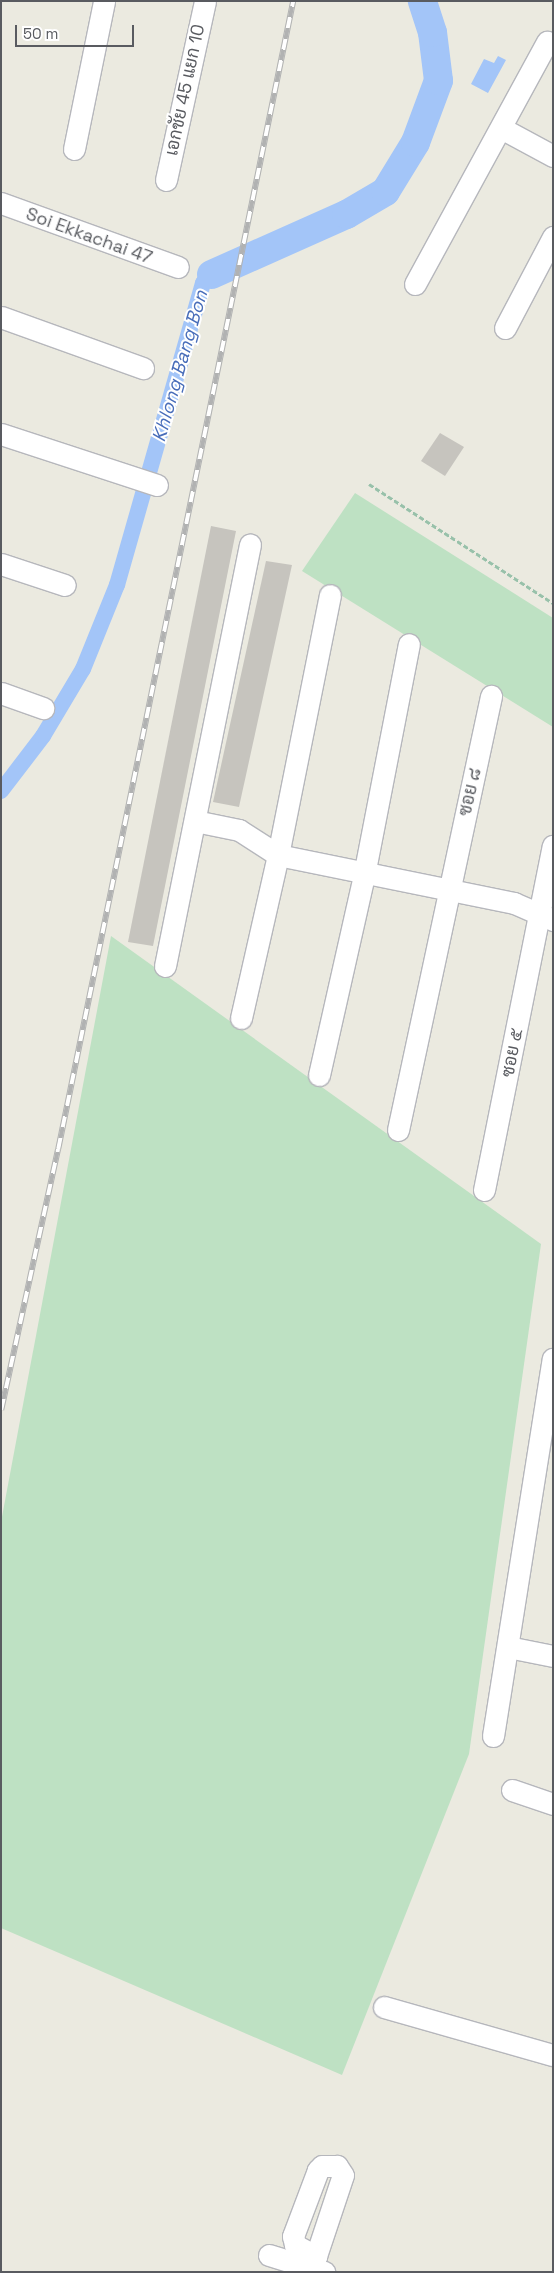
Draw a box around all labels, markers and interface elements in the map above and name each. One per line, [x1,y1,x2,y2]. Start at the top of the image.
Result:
scale bar [18,15,136,47]
street label: เอกชัย 45 แยก 10 [161,22,209,158]
text: 50 m [23,24,58,43]
street label: Soi Ekkachai 47 [23,203,155,269]
water label: Khlong Bang Bon [147,288,213,444]
street label: ซอย ๘ [454,766,486,818]
street label: ซอย ๕ [497,1027,527,1079]

